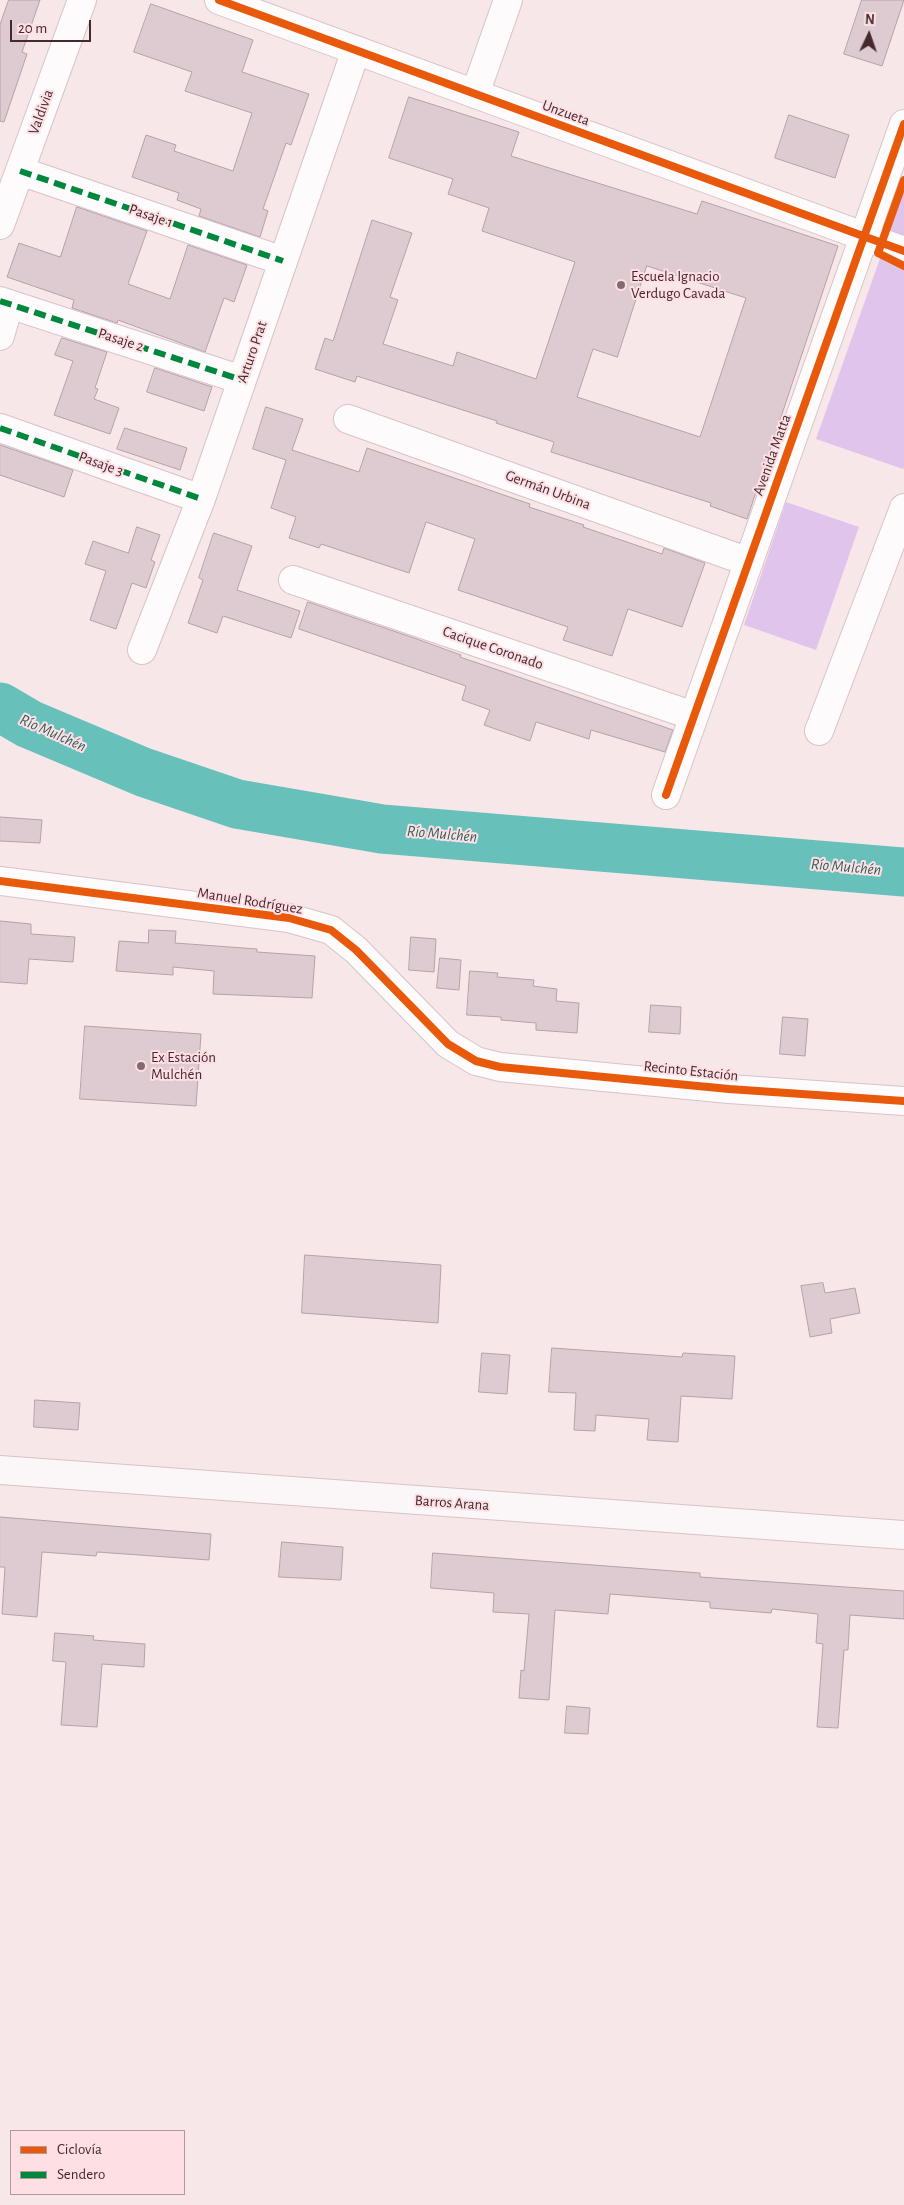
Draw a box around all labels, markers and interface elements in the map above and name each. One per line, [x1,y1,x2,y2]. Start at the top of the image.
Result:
scale bar [12,10,94,42]
north arrow [844,10,894,60]
text: N [865,13,875,27]
text: 20 m [18,21,47,36]
street label: Valdivia [25,87,57,137]
street label: Unzueta [540,96,592,130]
street label: Pasaje 1 [127,200,175,232]
place label: Escuela Ignacio Verdugo Cavada [631,267,725,302]
marker: Escuela Ignacio Verdugo Cavada [615,279,627,291]
street label: Arturo Prat [233,319,271,385]
street label: Pasaje 2 [96,324,146,356]
street label: Avenida Matta [749,412,795,498]
street label: Pasaje 3 [76,448,126,480]
street label: Germán Urbina [503,466,593,514]
street label: Cacique Coronado [440,622,546,674]
water label: Río Mulchén [17,710,89,756]
water label: Río Mulchén [406,821,478,847]
water label: Río Mulchén [810,854,882,880]
street label: Manuel Rodríguez [196,884,304,918]
place label: Ex Estación Mulchén [151,1048,216,1083]
street label: Recinto Estación [643,1057,739,1085]
marker: Ex Estación Mulchén [135,1060,147,1072]
street label: Barros Arana [414,1491,490,1515]
legend [10,2130,185,2195]
text: Ciclovía [57,2142,102,2157]
text: Sendero [57,2167,105,2182]

